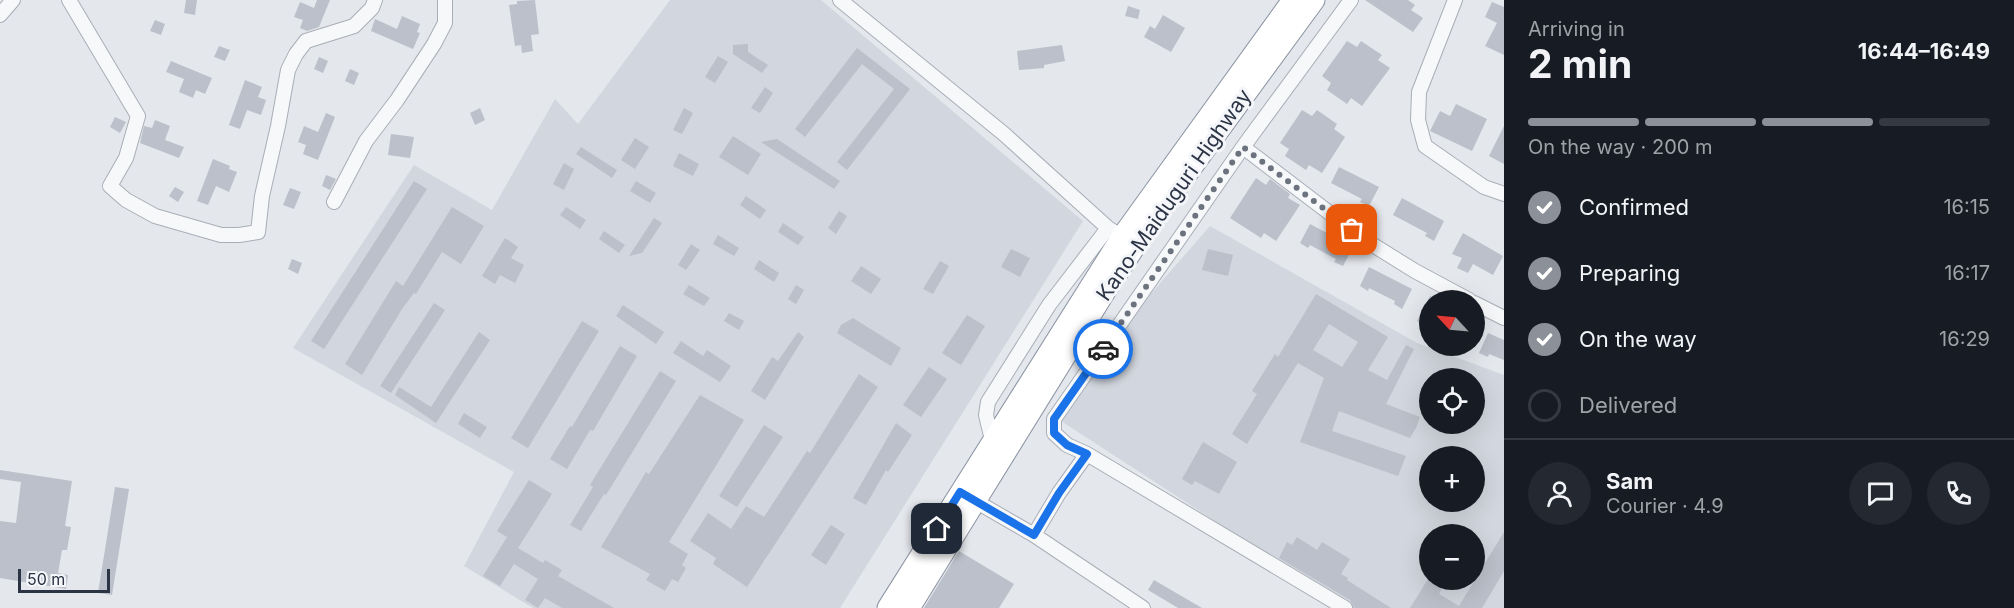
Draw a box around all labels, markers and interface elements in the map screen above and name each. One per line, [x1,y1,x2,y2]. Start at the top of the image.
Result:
text: Arriving in [1528,17,1625,41]
text: 16:44–16:49 [1858,38,1990,64]
text: 2 min [1528,40,1632,87]
street label: Kano-Maiduguri Highway [1091,84,1256,305]
text: On the way · 200 m [1528,135,1713,159]
icon: check [1528,191,1561,224]
text: Confirmed [1579,194,1689,220]
text: 16:15 [1943,195,1990,219]
pin [1326,204,1377,255]
icon: bag [1335,213,1368,246]
icon: check [1528,257,1561,290]
text: Preparing [1579,260,1680,286]
text: 16:17 [1944,261,1990,285]
north arrow [1419,290,1485,356]
map controls [1419,290,1485,590]
courier [1073,319,1133,379]
icon: check [1528,323,1561,356]
text: On the way [1579,326,1697,352]
text: 16:29 [1939,327,1990,351]
icon: car [1087,333,1120,366]
button: locate [1419,368,1485,434]
text: Delivered [1579,392,1677,418]
button: + [1419,446,1485,512]
button: person [1528,462,1591,525]
button: chat [1849,462,1912,525]
button: phone [1927,462,1990,525]
text: Sam [1606,468,1653,494]
text: Courier · 4.9 [1606,494,1724,518]
pin [911,503,962,554]
icon: home [920,512,953,545]
button: − [1419,524,1485,590]
scale bar [18,566,110,594]
text: 50 m [27,569,65,589]

